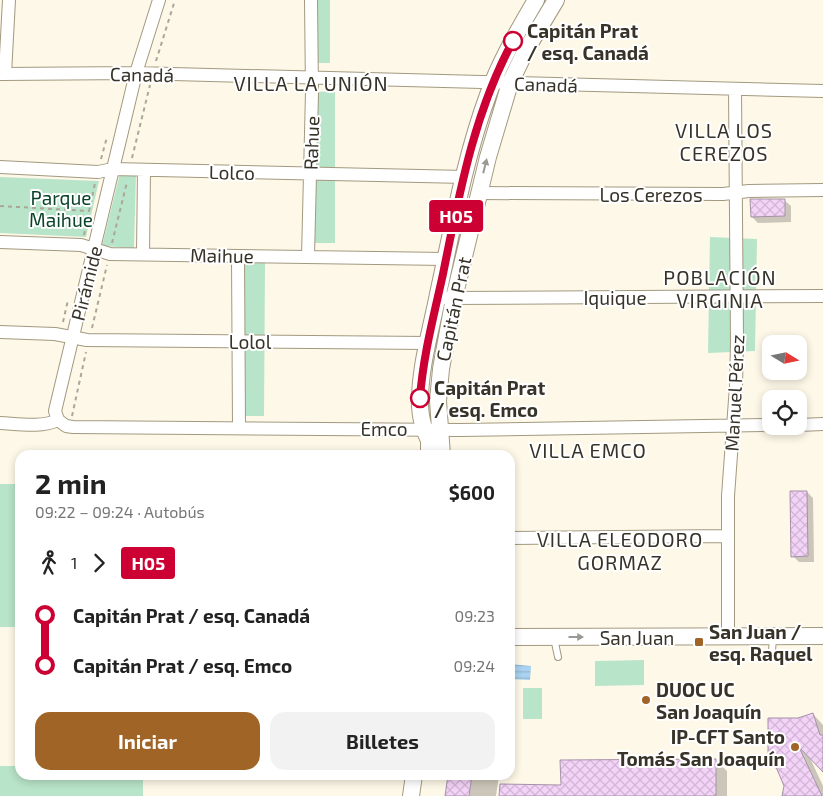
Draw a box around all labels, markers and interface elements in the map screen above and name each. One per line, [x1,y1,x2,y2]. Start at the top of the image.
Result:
place label: Capitán Prat / esq. Canadá [527,19,649,64]
marker: Capitán Prat / esq. Canadá [503,31,523,51]
street label: Canadá [110,62,174,86]
district label: VILLA LA UNIÓN [233,71,389,95]
street label: Canadá [514,71,578,97]
street label: Rahue [299,115,323,171]
district label: VILLA LOS CEREZOS [675,118,773,165]
one-way arrow [482,159,490,174]
street label: Lolco [209,160,255,184]
street label: Los Cerezos [599,183,703,206]
park label: Parque Maihue [29,186,93,231]
line badge: H05 [427,200,485,232]
text: H05 [439,205,473,227]
street label: Pirámide [66,243,106,323]
street label: Maihue [190,243,254,267]
street label: Capitán Prat [431,255,475,363]
district label: POBLACIÓN VIRGINIA [663,265,777,312]
street label: Iquique [583,286,647,309]
street label: Lolol [229,330,272,353]
street label: Manuel Pérez [719,334,749,452]
north arrow [762,335,808,380]
map controls [762,335,807,435]
place label: Capitán Prat / esq. Emco [434,376,545,421]
marker: Capitán Prat / esq. Emco [410,388,430,408]
button: locate [762,390,807,435]
street label: Emco [360,417,408,440]
district label: VILLA EMCO [529,438,647,462]
text: 2 min [35,466,107,500]
text: $600 [449,481,495,504]
text: 09:22 – 09:24 · Autobús [35,502,205,521]
district label: VILLA ELEODORO GORMAZ [537,527,703,574]
icon: walk [35,549,63,577]
icon: forward [85,549,113,577]
text: H05 [131,552,165,574]
text: 1 [71,553,77,572]
text: Capitán Prat / esq. Canadá [73,604,310,627]
text: 09:23 [455,606,495,625]
place label: San Juan / esq. Raquel [709,620,813,665]
street label: San Juan [600,626,674,649]
one-way arrow [568,633,584,641]
marker: San Juan / esq. Raquel [693,636,705,648]
text: Capitán Prat / esq. Emco [73,654,292,677]
text: 09:24 [454,656,495,675]
place label: DUOC UC San Joaquín [656,678,761,723]
marker: DUOC UC San Joaquín [640,694,652,706]
button: Iniciar [35,712,260,770]
button: Billetes [270,712,495,770]
place label: IP-CFT Santo Tomás San Joaquín [617,725,785,770]
marker: IP-CFT Santo Tomás San Joaquín [789,741,801,753]

